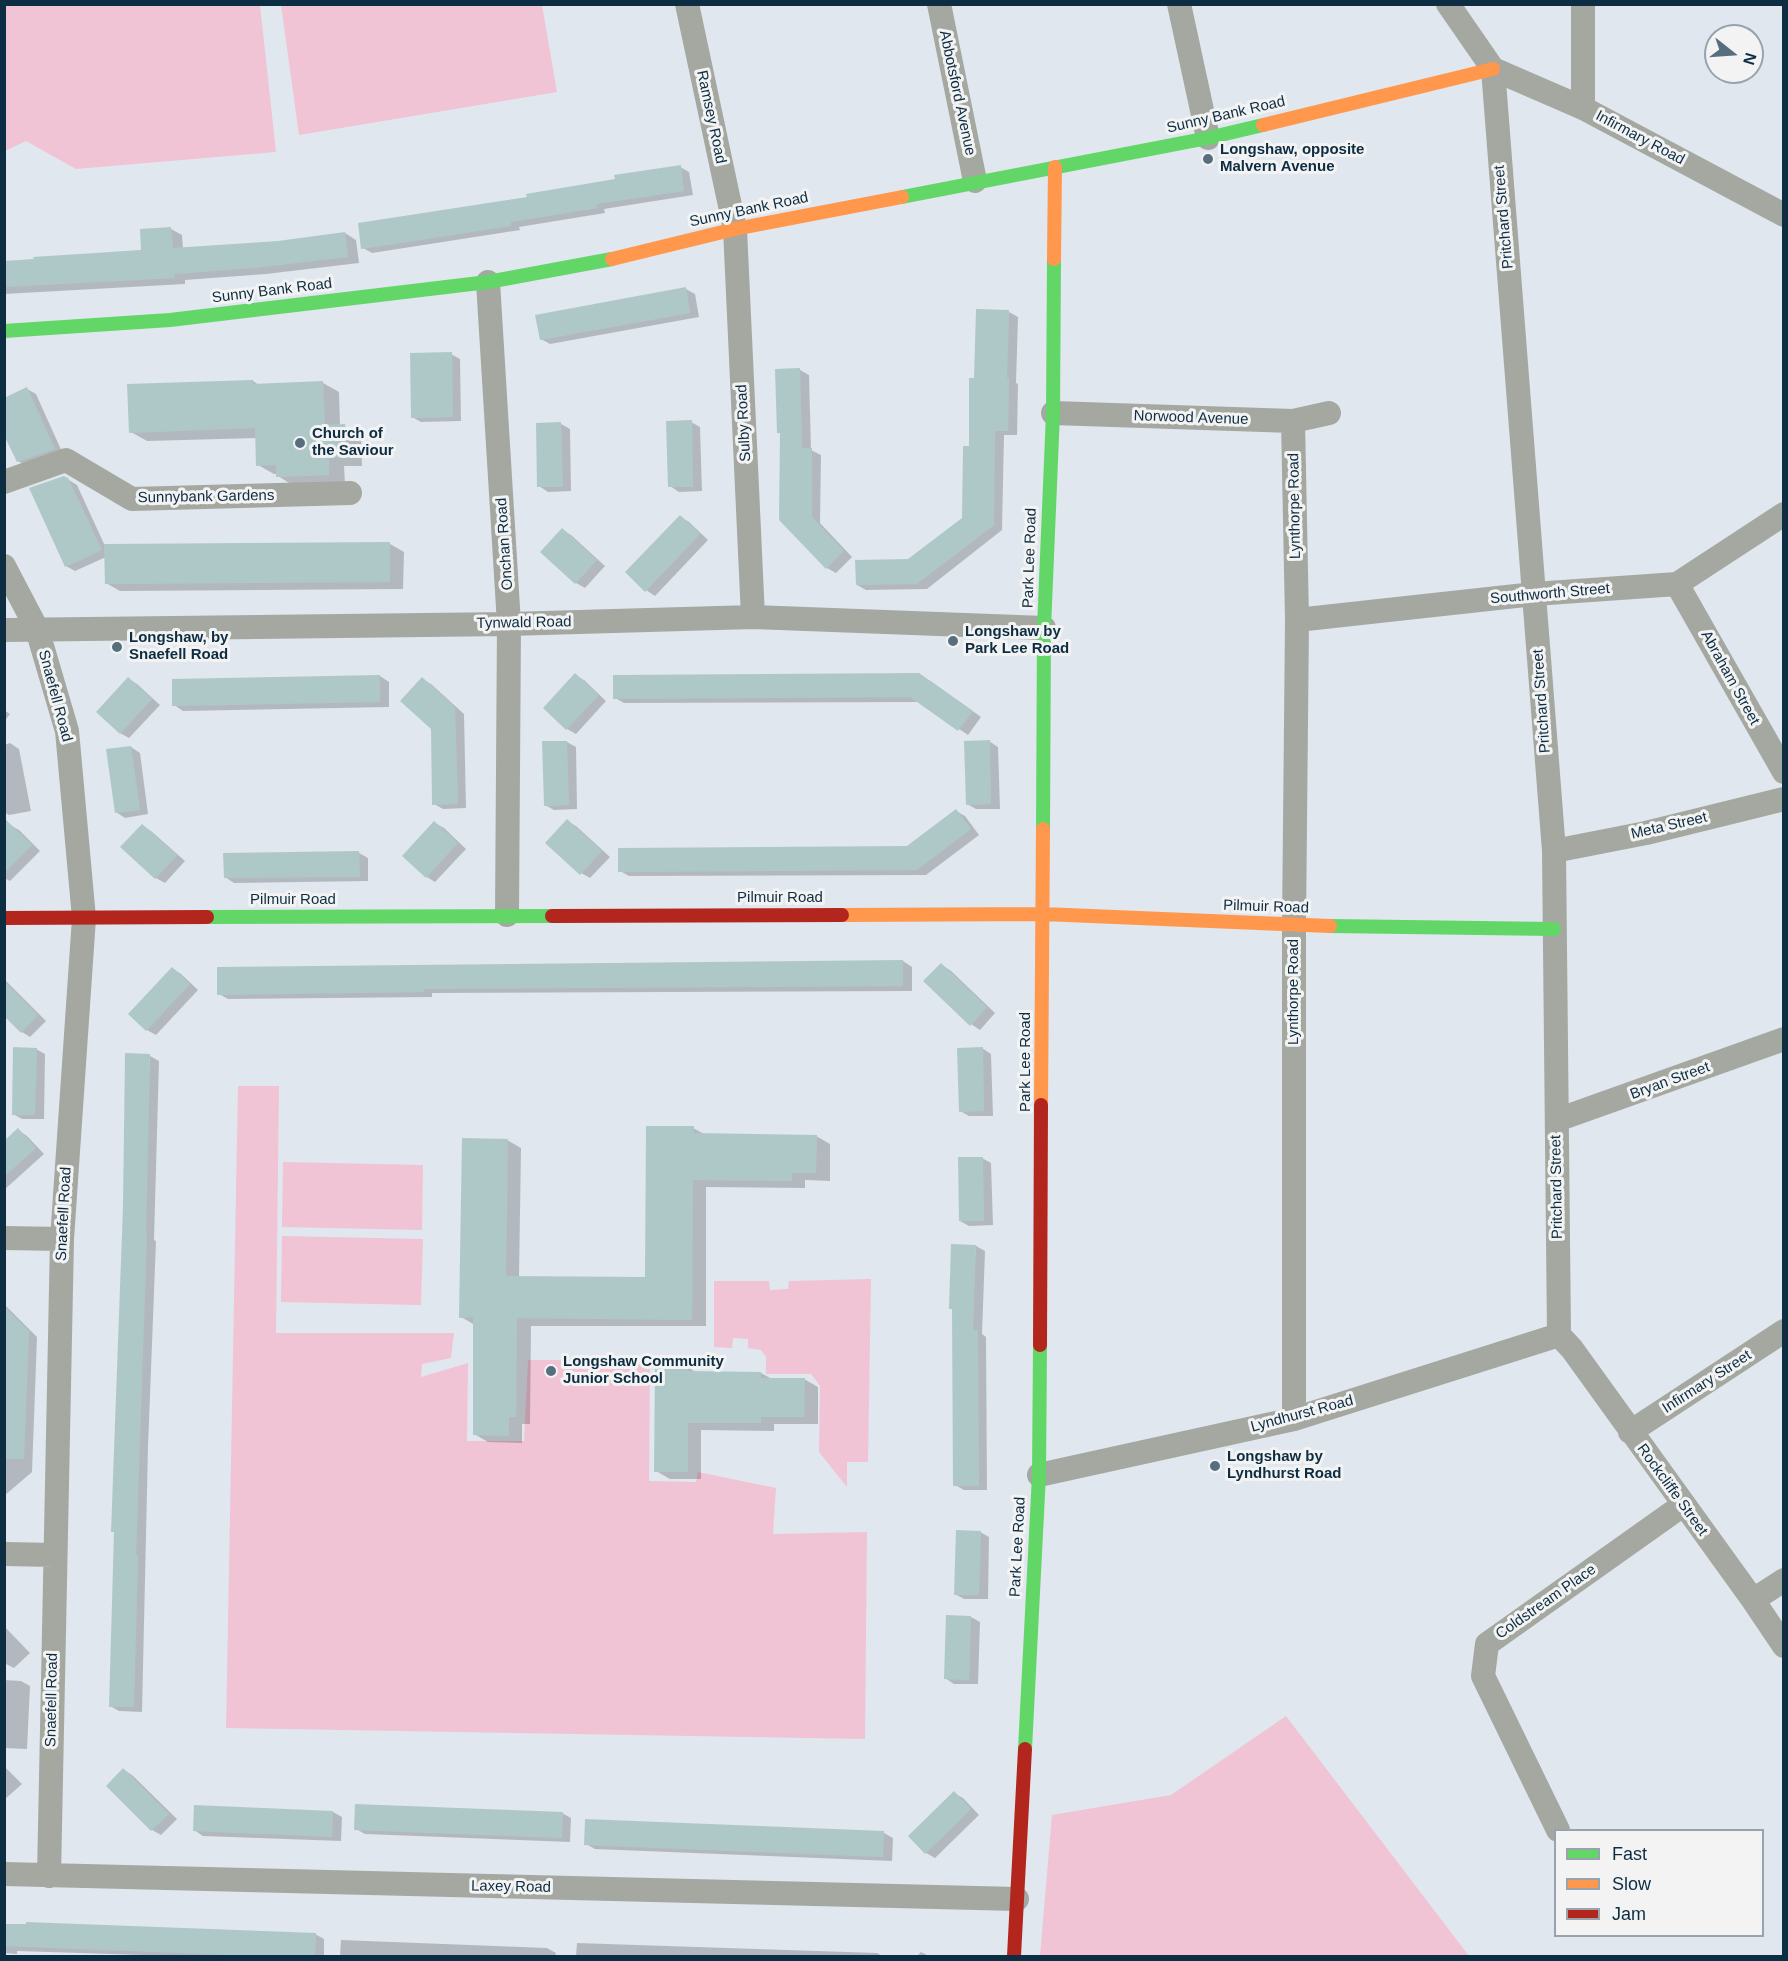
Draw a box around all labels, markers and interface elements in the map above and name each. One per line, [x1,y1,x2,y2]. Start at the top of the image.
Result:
north arrow [1704,24,1764,84]
street label: Abbotsford Avenue [935,29,979,157]
text: N [1740,51,1760,67]
street label: Ramsey Road [692,69,730,165]
street label: Sunny Bank Road [1165,93,1287,137]
street label: Infirmary Road [1592,107,1688,169]
place label: Longshaw, opposite Malvern Avenue [1220,141,1364,176]
marker: Longshaw, opposite Malvern Avenue [1201,152,1215,166]
street label: Pritchard Street [1490,164,1518,270]
street label: Sunny Bank Road [688,189,810,231]
street label: Sunny Bank Road [211,275,333,307]
street label: Sulby Road [733,384,755,462]
street label: Norwood Avenue [1133,407,1249,429]
place label: Church of the Saviour [312,425,394,460]
marker: Church of the Saviour [293,436,307,450]
street label: Lynthorpe Road [1285,453,1305,559]
street label: Sunnybank Gardens [137,487,275,507]
street label: Onchan Road [493,497,517,591]
street label: Park Lee Road [1019,508,1041,608]
street label: Southworth Street [1489,580,1611,608]
street label: Tynwald Road [476,613,572,633]
place label: Longshaw by Park Lee Road [965,623,1069,658]
street label: Abraham Street [1697,628,1763,728]
place label: Longshaw, by Snaefell Road [129,629,228,664]
marker: Longshaw by Park Lee Road [946,634,960,648]
marker: Longshaw, by Snaefell Road [110,640,124,654]
street label: Snaefell Road [34,648,76,744]
street label: Pritchard Street [1529,648,1555,754]
street label: Meta Street [1629,809,1709,843]
street label: Pilmuir Road [737,889,823,907]
street label: Pilmuir Road [250,891,336,909]
street label: Pilmuir Road [1223,897,1309,917]
street label: Lynthorpe Road [1285,939,1303,1045]
street label: Park Lee Road [1017,1012,1035,1112]
street label: Bryan Street [1628,1058,1712,1104]
street label: Pritchard Street [1547,1135,1567,1239]
street label: Snaefell Road [53,1166,75,1262]
street label: Infirmary Street [1659,1347,1755,1417]
place label: Longshaw Community Junior School [563,1353,724,1388]
marker: Longshaw Community Junior School [544,1364,558,1378]
street label: Lyndhurst Road [1249,1392,1355,1436]
street label: Rockcliffe Street [1633,1441,1711,1539]
place label: Longshaw by Lyndhurst Road [1227,1448,1341,1483]
marker: Longshaw by Lyndhurst Road [1208,1459,1222,1473]
street label: Park Lee Road [1006,1497,1030,1597]
street label: Coldstream Place [1492,1561,1600,1643]
street label: Snaefell Road [42,1653,62,1747]
legend [1554,1829,1764,1937]
text: Fast [1612,1844,1647,1864]
text: Slow [1612,1874,1651,1894]
street label: Laxey Road [471,1877,551,1897]
text: Jam [1612,1904,1646,1924]

